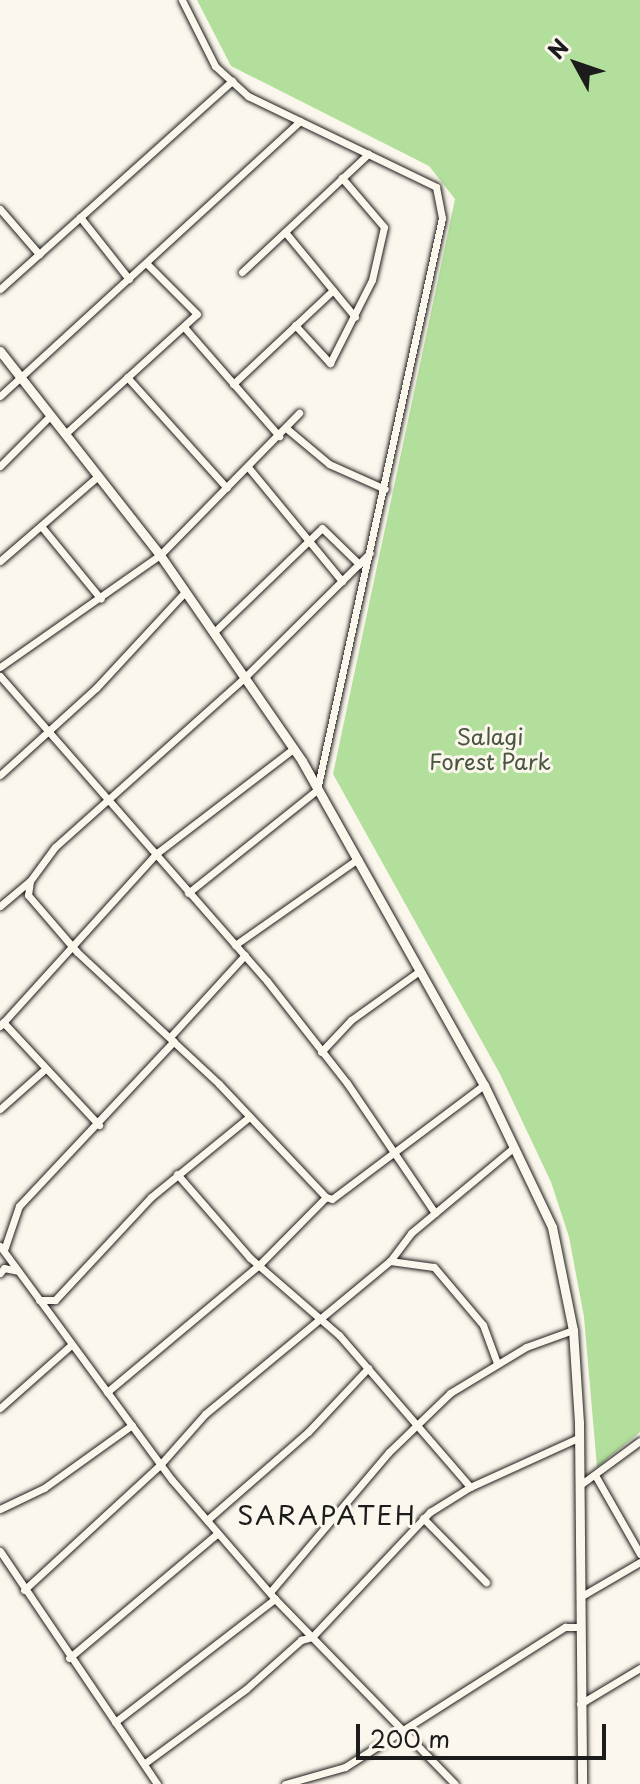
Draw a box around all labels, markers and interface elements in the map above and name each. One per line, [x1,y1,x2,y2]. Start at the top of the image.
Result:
north arrow [536,24,616,104]
text: N [539,31,575,66]
park label: Salagi Forest Park [429,722,551,774]
district label: SARAPATEH [237,1499,417,1531]
scale bar [360,1708,610,1758]
text: 200 m [370,1720,450,1756]

